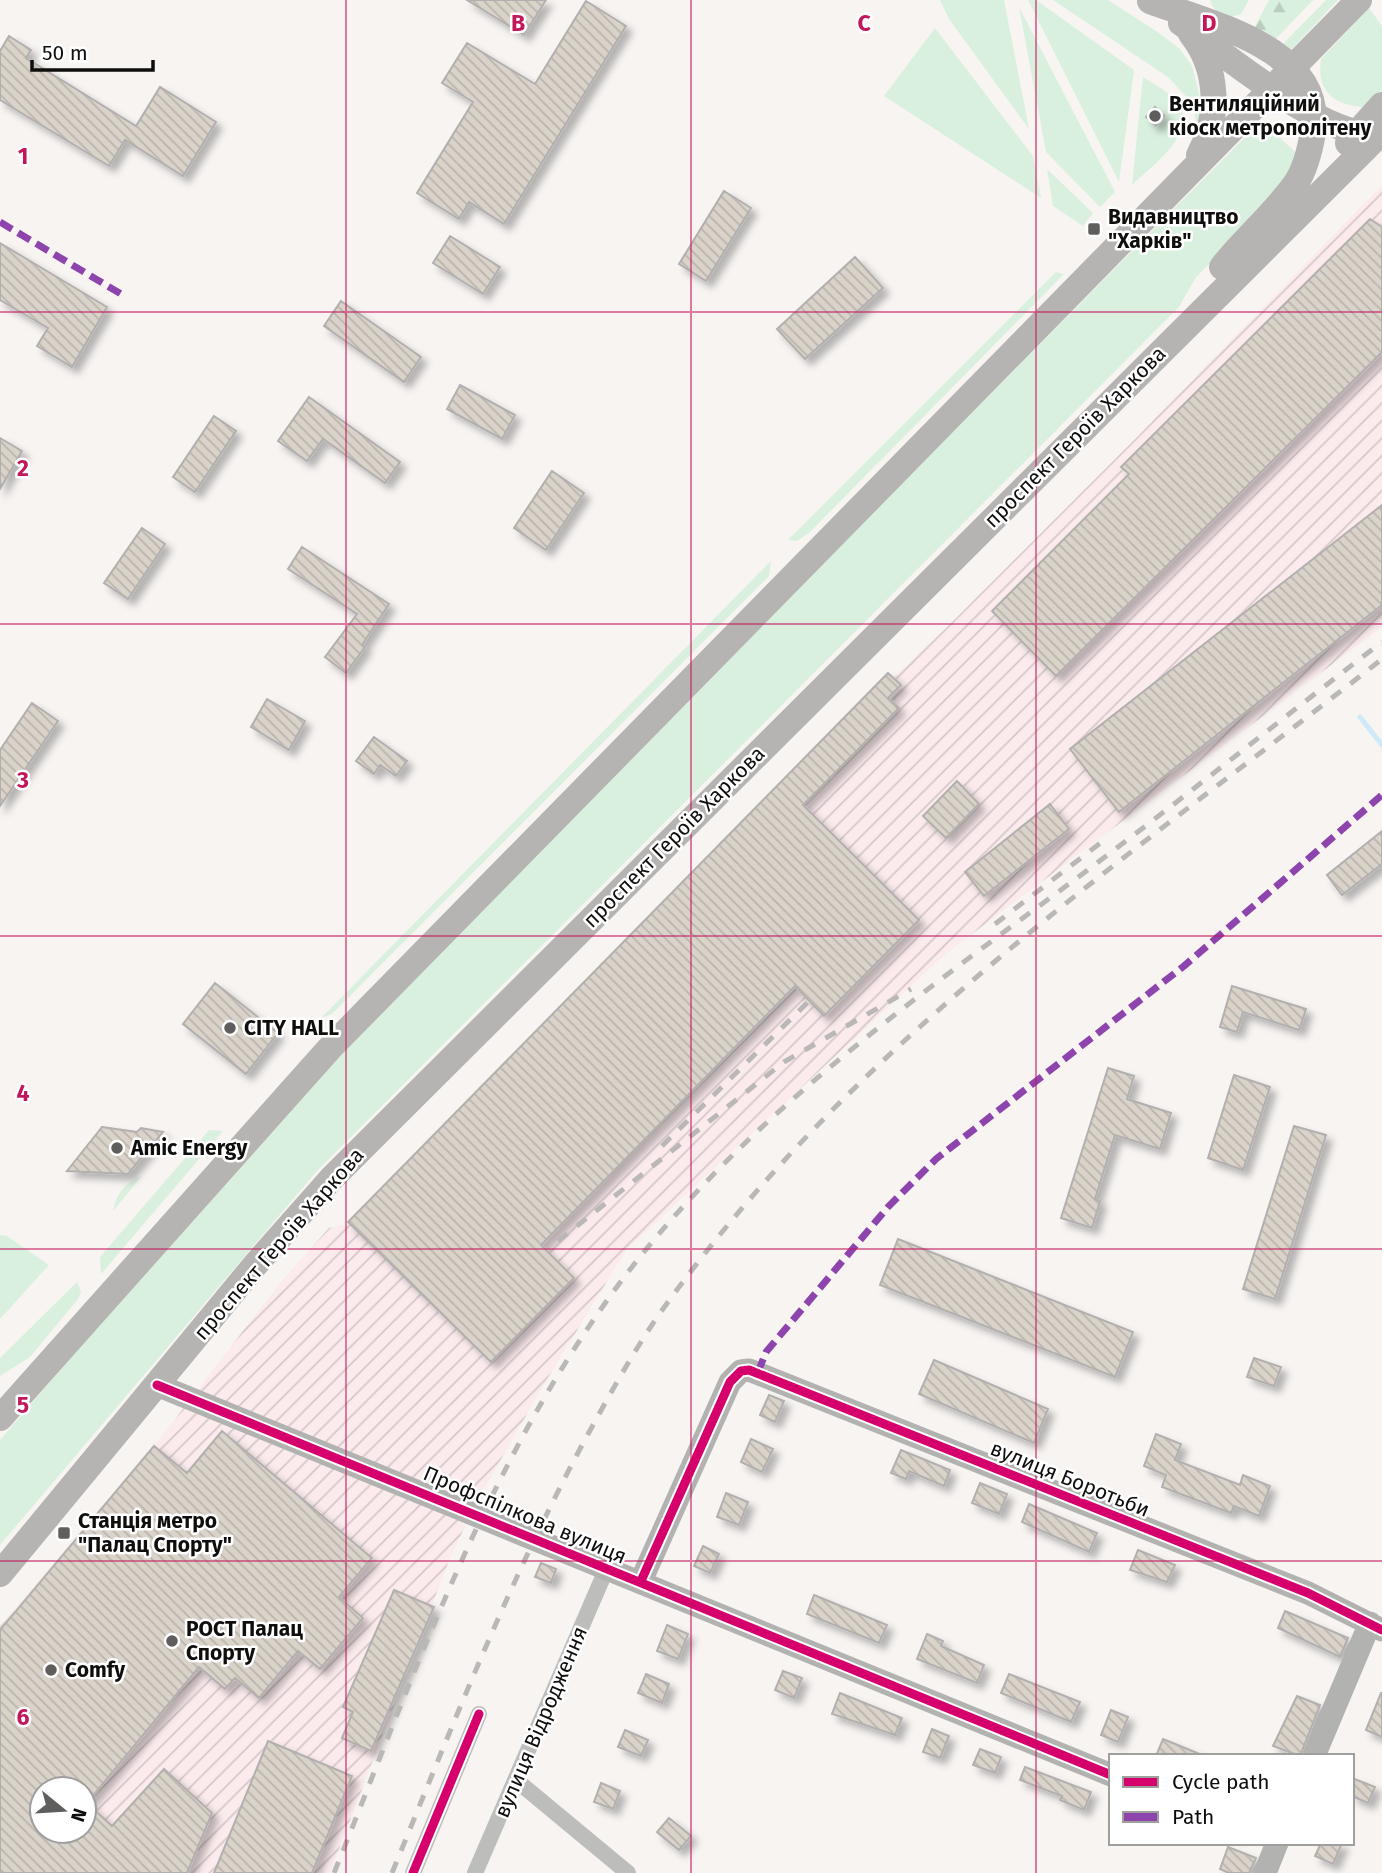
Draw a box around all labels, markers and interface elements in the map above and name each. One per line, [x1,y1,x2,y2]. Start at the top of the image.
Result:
text: B [511,9,525,37]
text: C [857,9,871,37]
text: D [1202,9,1217,37]
scale bar [32,28,152,72]
text: 50 m [42,40,88,66]
place label: Вентиляційний кіоск метрополітену [1169,91,1372,141]
marker: Вентиляційний кіоск метрополітену [1147,108,1163,124]
text: 1 [18,142,28,170]
place label: Видавництво "Харків" [1108,204,1239,254]
marker: Видавництво "Харків" [1086,221,1102,237]
street label: проспект Героїв Харкова [979,341,1171,533]
text: 2 [17,454,29,482]
street label: проспект Героїв Харкова [578,741,770,933]
text: 3 [16,766,29,794]
place label: CITY HALL [244,1015,339,1041]
marker: CITY HALL [222,1020,238,1036]
text: 4 [17,1079,30,1107]
place label: Amic Energy [130,1135,247,1161]
marker: Amic Energy [109,1140,125,1156]
street label: проспект Героїв Харкова [188,1143,370,1345]
text: 5 [17,1391,29,1419]
street label: вулиця Боротьби [987,1435,1153,1523]
street label: Профспілкова вулиця [419,1460,631,1570]
place label: Станція метро "Палац Спорту" [78,1508,232,1558]
marker: Станція метро "Палац Спорту" [56,1525,72,1541]
place label: РОСТ Палац Спорту [186,1616,303,1666]
street label: вулиця Відродження [489,1622,593,1822]
marker: РОСТ Палац Спорту [164,1633,180,1649]
place label: Comfy [65,1657,125,1683]
marker: Comfy [43,1662,59,1678]
text: 6 [17,1703,30,1731]
legend [1109,1754,1354,1845]
text: Cycle path [1172,1769,1270,1795]
north arrow [28,1775,98,1845]
text: Path [1172,1804,1214,1830]
text: N [66,1806,92,1825]

